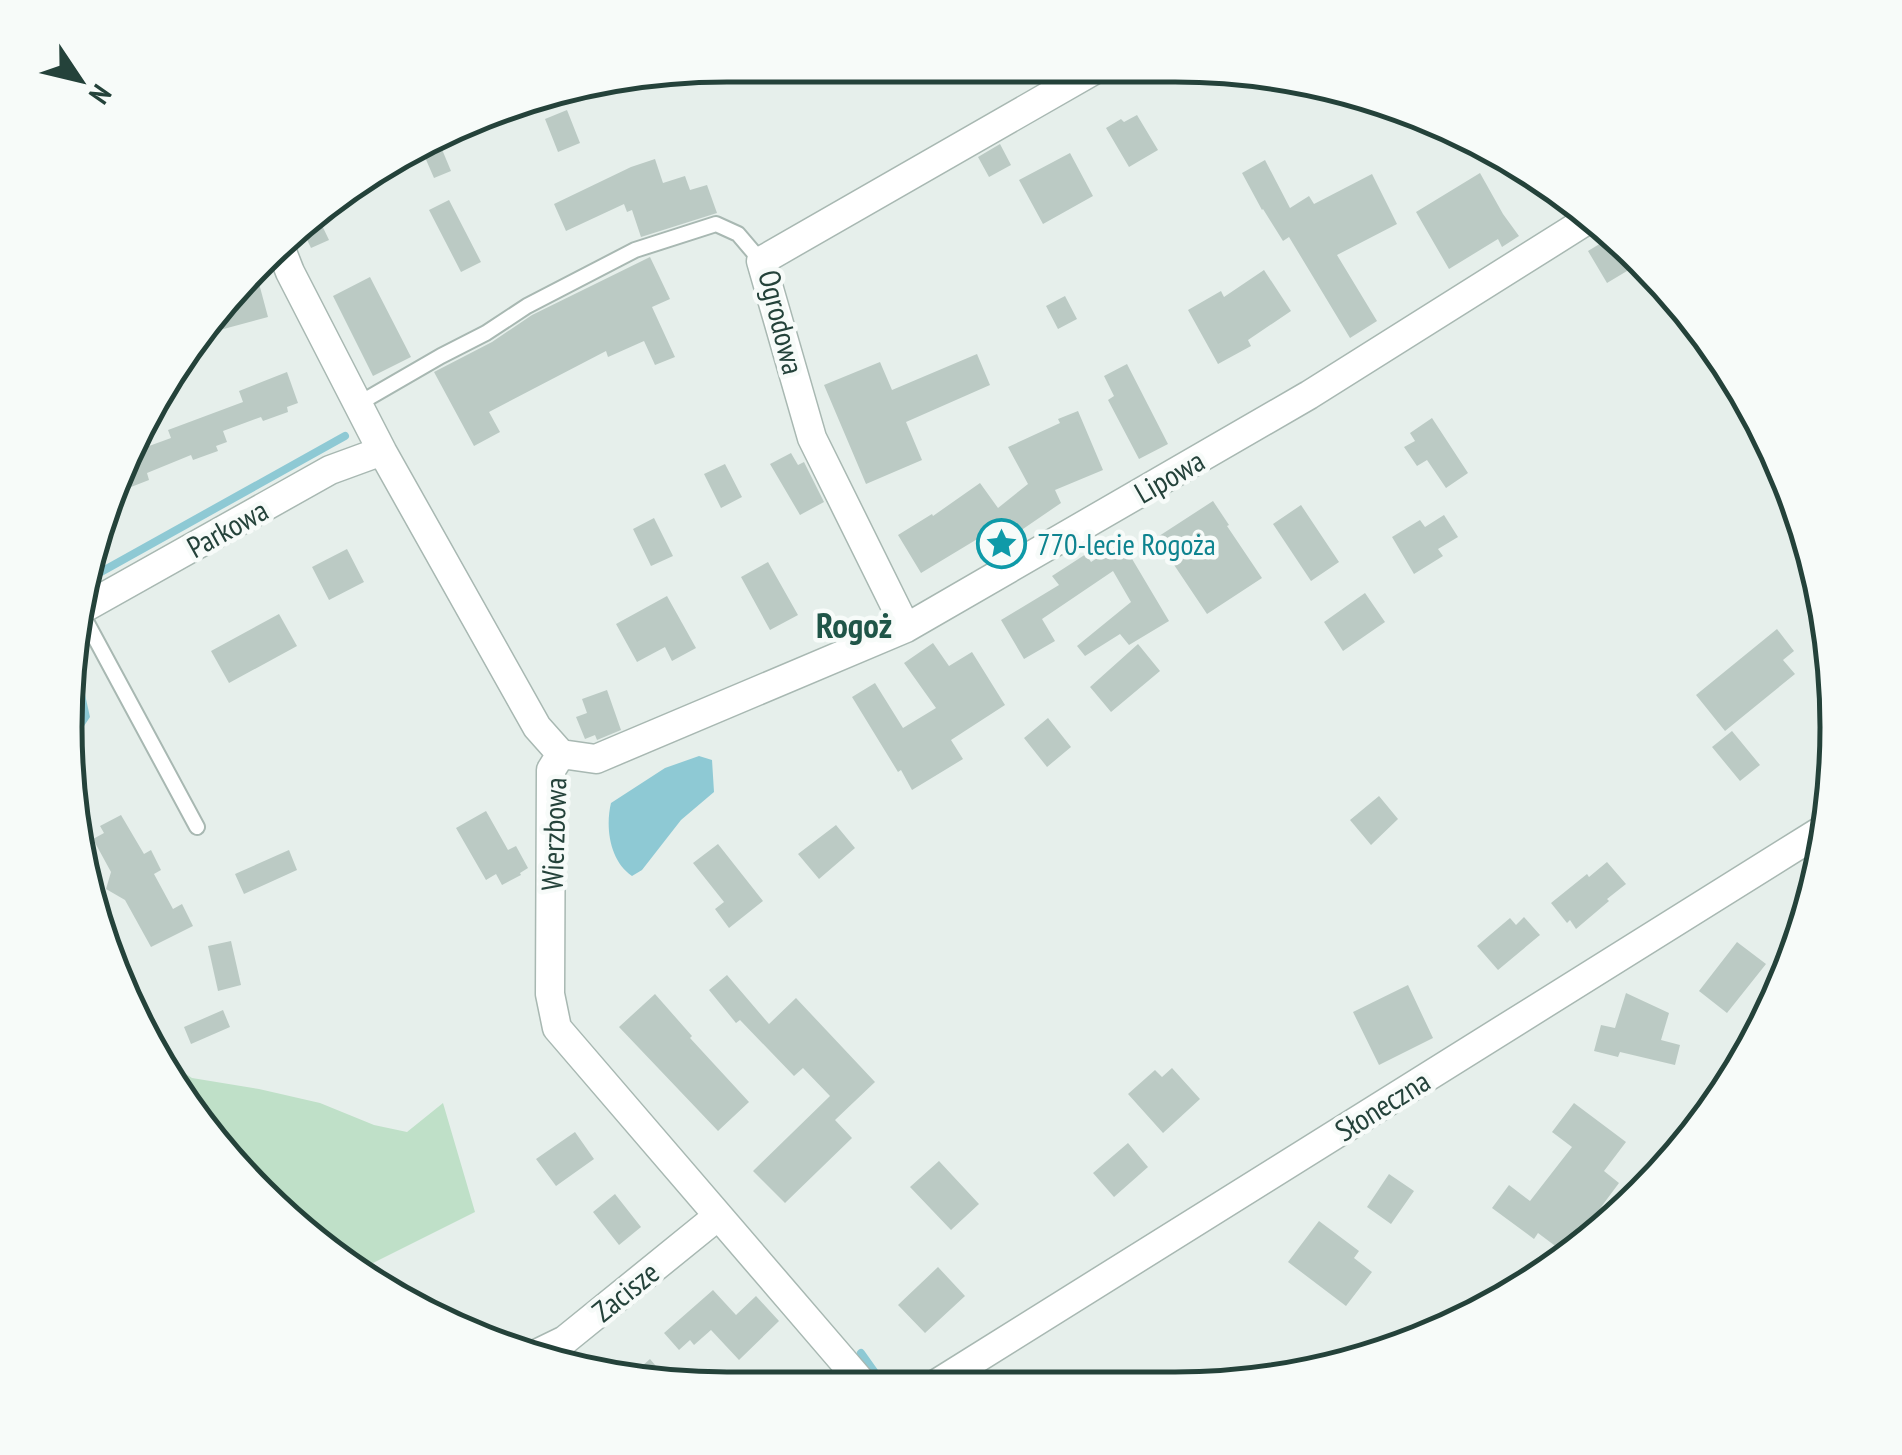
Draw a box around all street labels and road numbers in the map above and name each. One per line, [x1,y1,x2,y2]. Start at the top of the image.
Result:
street label: Ogrodowa [750,266,814,378]
street label: Lipowa [1127,441,1211,511]
street label: Parkowa [180,490,274,566]
street label: Wierzbowa [532,777,574,891]
street label: Słoneczna [1327,1061,1437,1149]
street label: Zacisze [584,1252,666,1330]

